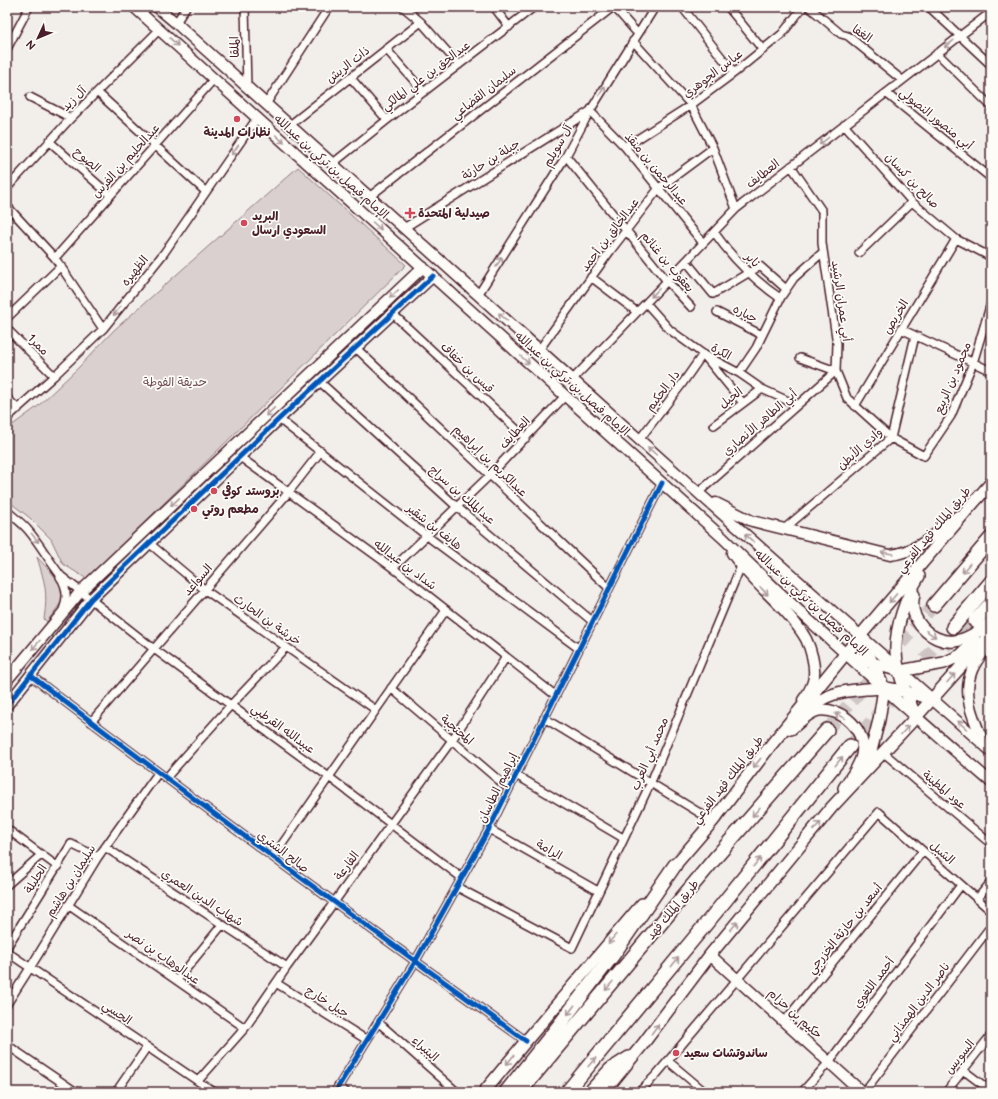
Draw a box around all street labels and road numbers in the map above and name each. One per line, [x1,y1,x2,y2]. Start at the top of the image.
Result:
street label: الغفا [849,22,875,46]
street label: الملقا [227,36,243,58]
street label: عبدالحق بن علي المالكي [379,38,475,117]
street label: ذات الريش [323,43,373,87]
street label: عباس الجوهري [680,47,747,102]
street label: سليمان القضاعي [448,63,521,125]
street label: آل زيد [58,83,90,115]
street label: أبي منصور النصولي [894,85,976,156]
street label: الإمام فيصل بن تركي بن عبدالله [269,112,391,225]
street label: عبدالحليم بن الفرس [89,121,164,202]
street label: آل سويلم [540,121,577,170]
street label: عبدالرحمن بن منقذ [621,130,691,208]
street label: جبلة بن حارثة [459,136,523,184]
street label: الصوح [70,144,104,177]
street label: صالح بن كيسان [881,150,942,213]
street label: العطايف [743,156,783,192]
street label: عبدالخالق بن أحمد [577,195,643,275]
street label: يعقوب بن غنائم [636,228,697,296]
street label: نابر [741,249,763,271]
street label: الظهيره [118,253,152,289]
street label: أبي عمران الرشيد [825,260,854,343]
street label: الخريص [880,297,912,337]
street label: حباره [730,301,760,327]
street label: الإمام فيصل بن تركي بن عبدالله [510,329,632,442]
street label: ممر1 [24,331,52,359]
street label: قيس بن خفاف [437,339,497,397]
street label: الكرة [708,340,734,364]
street label: محمود بن الربيع [931,340,976,417]
street label: دار الحكيم [643,367,684,415]
street label: الحيل [716,384,746,412]
street label: أبي الطاهر الأنصاري [719,386,802,462]
street label: العطايف [496,414,534,452]
street label: عبدالكريم بن إبراهيم [449,422,530,501]
street label: وادي الأبطن [833,424,887,474]
street label: عبدالملك بن سراج [425,462,498,529]
street label: طريق الملك فهد الفرعي [894,484,977,578]
street label: هايف بن شقير [402,500,465,554]
street label: شداد بن عبدالله [371,537,439,593]
street label: الإمام فيصل بن تركي بن عبدالله [749,547,871,662]
street label: السواعد [180,561,216,599]
street label: خرشة بن الحارث [230,591,304,649]
street label: عبيدالله القرطبي [246,701,318,760]
street label: المحتجبة [437,712,477,748]
street label: محمد أبي العرب [628,715,675,794]
street label: طريق الملك فهد الفرعي [689,733,769,829]
street label: إبراهيم الطاسان [475,750,522,826]
street label: عود المطينة [919,768,969,812]
street label: صالح الشتري [253,828,312,877]
street label: الرامة [533,837,565,863]
street label: الشبل [926,838,958,868]
street label: سليمان بن هاشم [43,842,100,920]
street label: الفارعة [331,849,363,883]
street label: الحليلة [21,862,51,896]
street label: شهاب الدين العمري [158,866,246,931]
street label: طريق الملك فهد [644,877,702,943]
street label: أسعد بن حارثة الخزرجي [804,881,888,979]
street label: عبدالوهاب بن نصر [123,926,203,988]
street label: أحمد اللغوي [850,955,899,1012]
street label: ناصر الدين الهمذاني [884,959,956,1046]
street label: جبل خارج [302,983,351,1022]
street label: حكيم بن حزام [764,986,825,1043]
street label: الحسي [98,998,135,1031]
street label: البتيراء [409,1033,441,1065]
street label: السويس [942,1037,978,1077]

